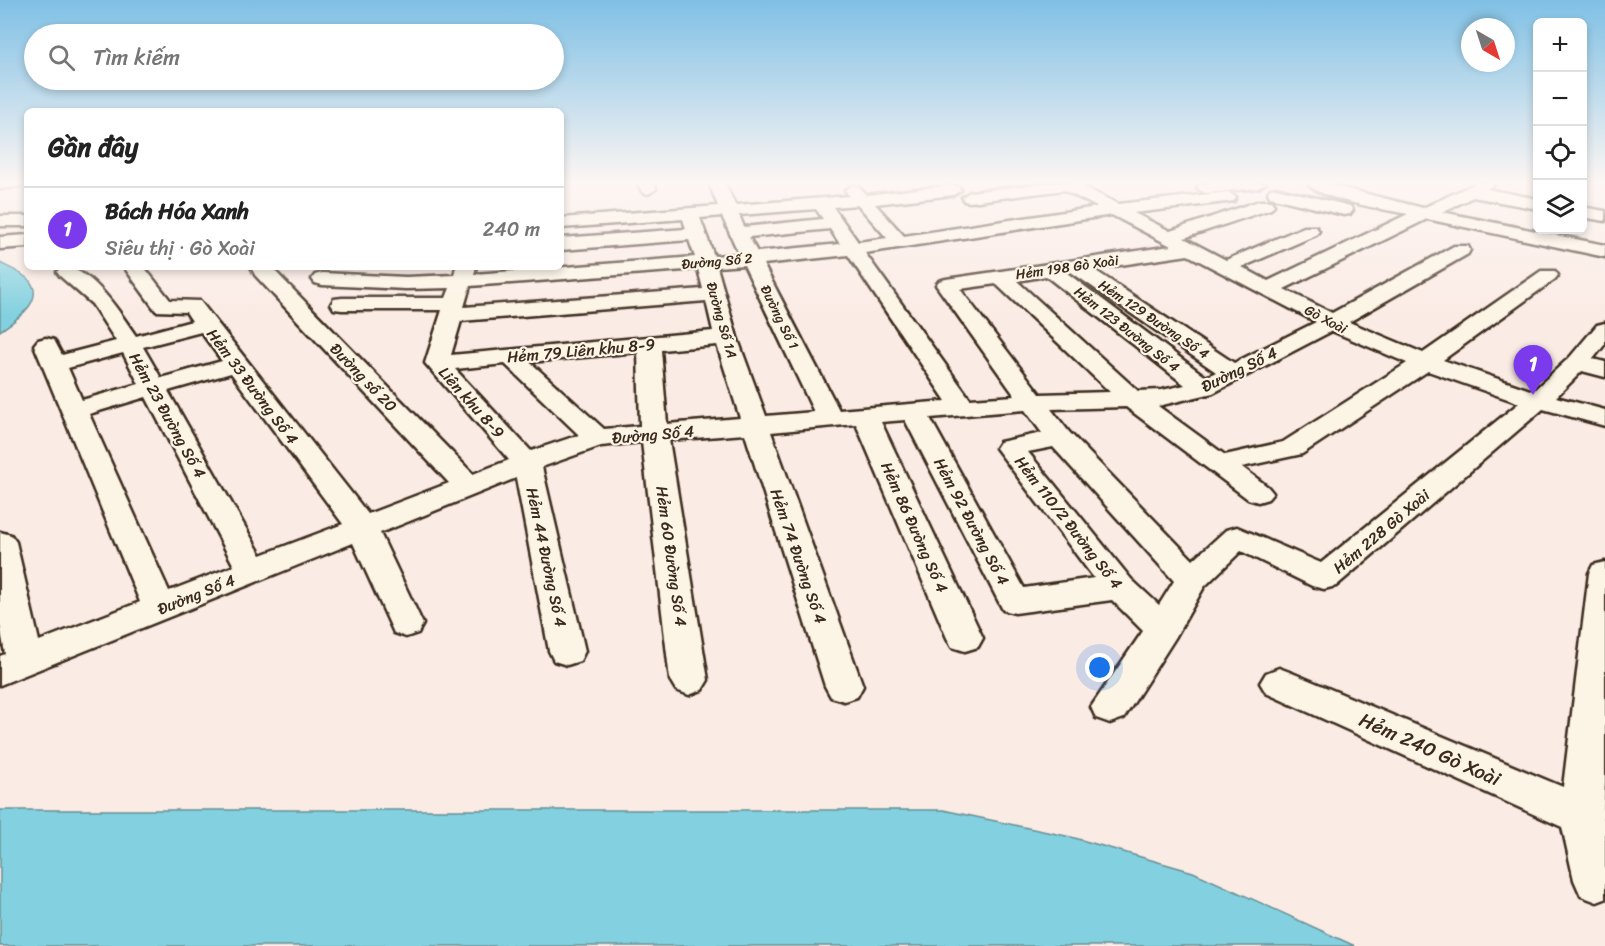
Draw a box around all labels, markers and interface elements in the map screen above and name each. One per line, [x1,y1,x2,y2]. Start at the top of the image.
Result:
north arrow [1461,18,1515,72]
map controls [1533,18,1587,234]
button: + [1533,18,1587,72]
search box [24,24,564,90]
text: Tìm kiếm [93,38,180,77]
icon: search [45,41,78,74]
button: − [1533,72,1587,126]
text: Gần đây [48,124,138,170]
button: locate [1533,126,1587,180]
button: layers [1533,180,1587,234]
text: Bách Hóa Xanh [105,192,249,231]
text: 1 [63,212,72,247]
text: 240 m [483,212,540,247]
text: Siêu thị · Gò Xoài [105,231,255,266]
street label: Đường Số 2 [680,246,754,277]
street label: Hẻm 198 Gò Xoài [1014,248,1121,287]
street label: Hẻm 129 Đường Số 4 [1093,273,1215,366]
street label: Đường Số 1A [699,279,744,361]
street label: Hẻm 123 Đường Số 4 [1068,280,1185,379]
street label: Đường Số 1 [753,281,806,354]
street label: Gò Xoài [1300,298,1353,342]
street label: Hẻm 33 Đường Số 4 [199,322,306,451]
street label: Hẻm 79 Liên khu 8-9 [506,330,656,371]
street label: Đường số 20 [323,336,405,419]
street label: Đường Số 4 [1196,338,1283,400]
pin: 1 [1514,346,1552,395]
street label: Hẻm 23 Đường Số 4 [121,347,214,484]
street label: Liên khu 8-9 [431,359,512,445]
street label: Đường Số 4 [611,416,695,453]
street label: Hẻm 110/2 Đường Số 4 [1007,449,1130,596]
street label: Hẻm 92 Đường Số 4 [926,452,1018,590]
street label: Hẻm 86 Đường Số 4 [873,457,956,598]
street label: Hẻm 228 Gò Xoài [1326,481,1437,581]
street label: Hẻm 44 Đường Số 4 [518,484,575,630]
street label: Hẻm 60 Đường Số 4 [647,484,696,628]
street label: Hẻm 74 Đường Số 4 [762,485,835,628]
street label: Đường Số 4 [153,566,240,623]
your location [1085,653,1114,682]
street label: Hẻm 240 Gò Xoài [1353,703,1508,797]

